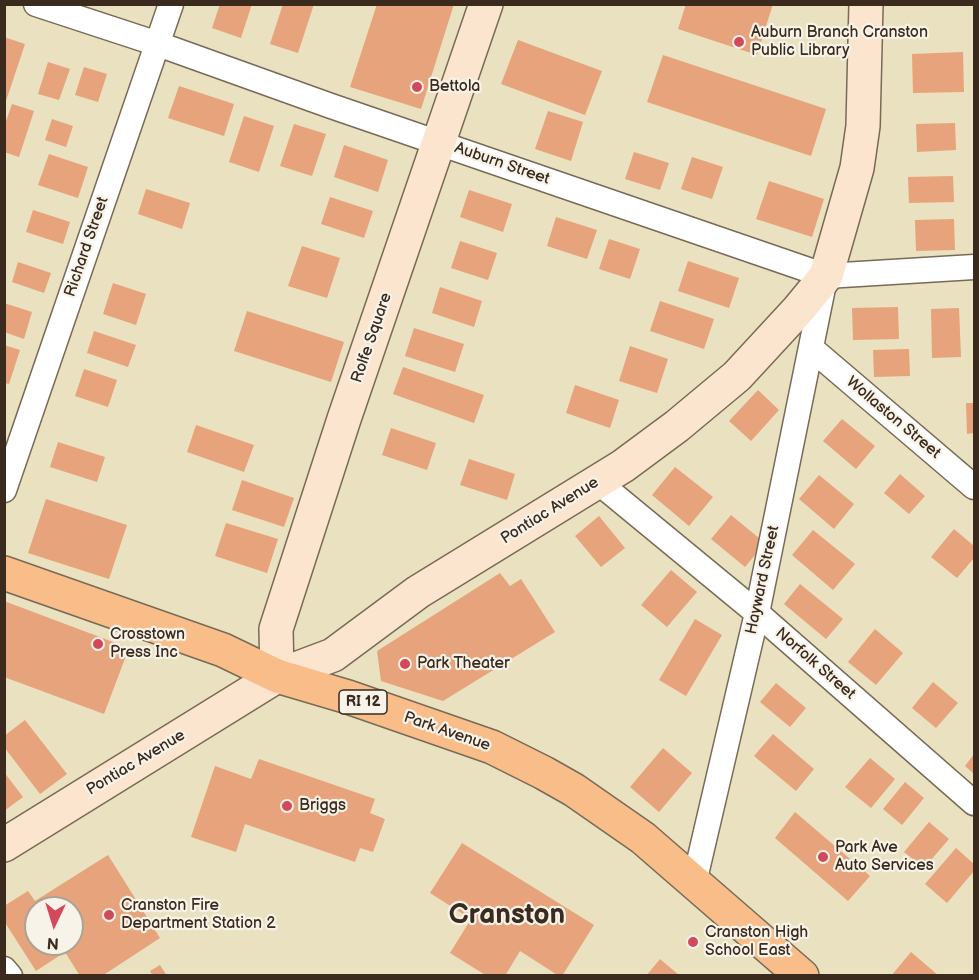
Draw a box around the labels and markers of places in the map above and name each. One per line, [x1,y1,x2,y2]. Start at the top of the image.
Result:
place label: Auburn Branch Cranston Public Library [751,23,928,61]
marker: Auburn Branch Cranston Public Library [732,35,746,49]
place label: Bettola [429,77,480,97]
marker: Bettola [410,80,424,94]
place label: Crosstown Press Inc [110,625,185,663]
marker: Crosstown Press Inc [91,637,105,651]
place label: Park Theater [417,654,510,674]
marker: Park Theater [398,657,412,671]
place label: Briggs [299,796,346,816]
marker: Briggs [280,799,294,813]
place label: Park Ave Auto Services [835,838,934,876]
marker: Park Ave Auto Services [816,850,830,864]
place label: Cranston Fire Department Station 2 [121,896,276,934]
marker: Cranston Fire Department Station 2 [102,908,116,922]
place label: Cranston High School East [705,923,808,961]
marker: Cranston High School East [686,935,700,949]

